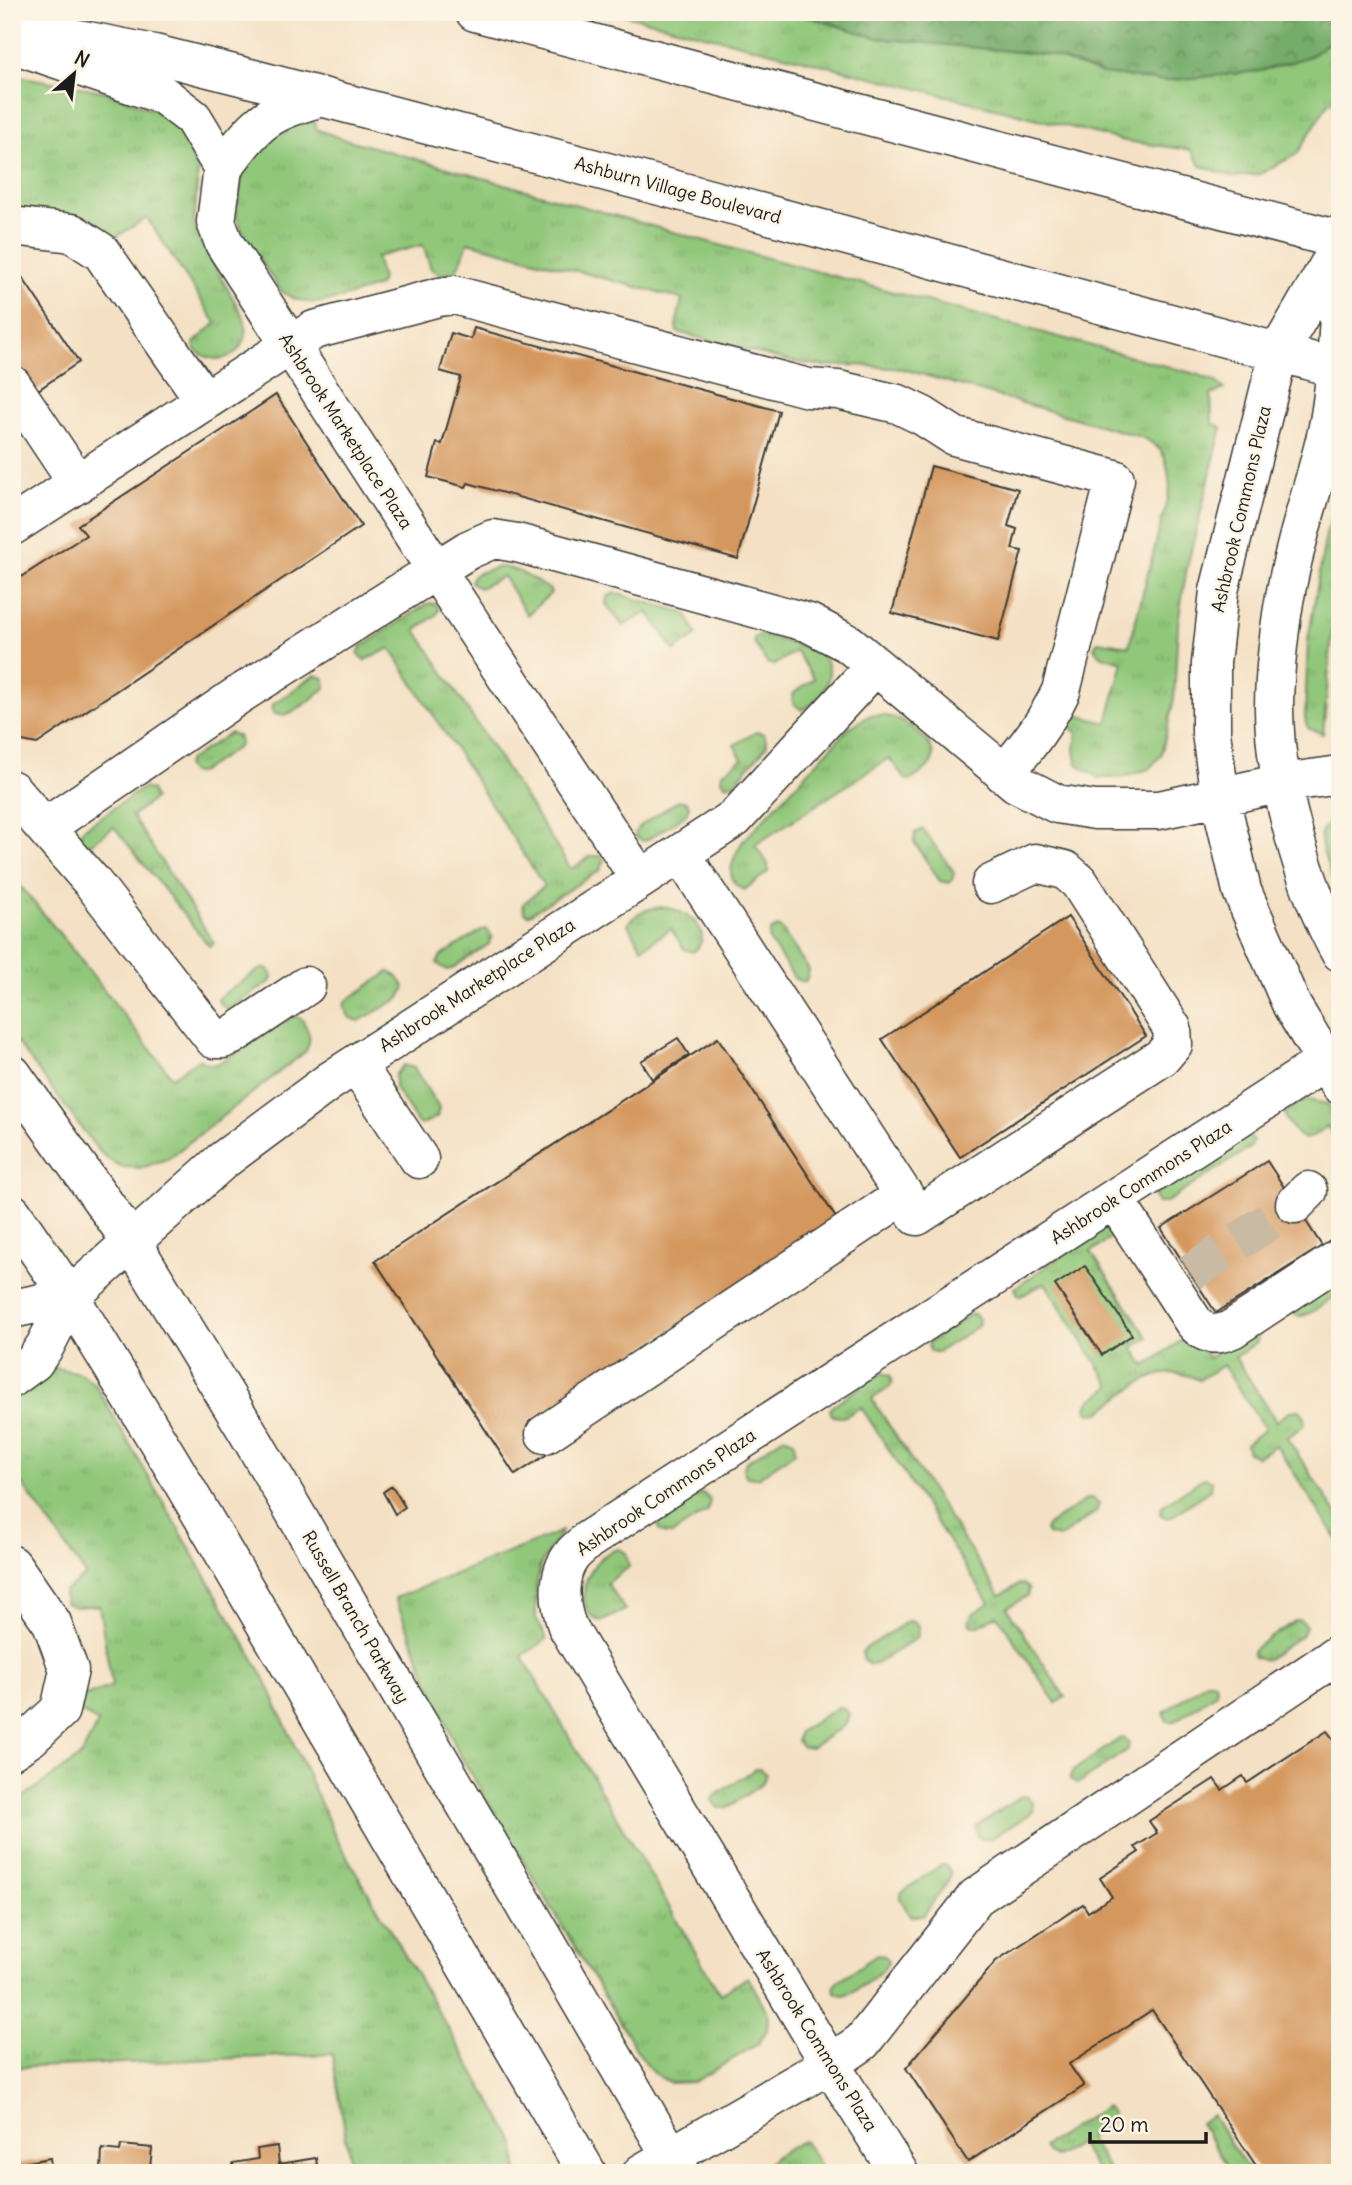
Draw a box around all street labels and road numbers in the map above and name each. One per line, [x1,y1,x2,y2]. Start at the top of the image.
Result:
street label: Ashburn Village Boulevard [572,151,784,229]
street label: Ashbrook Marketplace Plaza [274,329,418,533]
street label: Ashbrook Commons Plaza [1206,404,1276,614]
street label: Ashbrook Marketplace Plaza [375,913,579,1057]
street label: Ashbrook Commons Plaza [1046,1115,1236,1249]
street label: Ashbrook Commons Plaza [572,1423,760,1561]
street label: Russell Branch Parkway [297,1527,415,1707]
street label: Ashbrook Commons Plaza [751,1944,883,2136]

